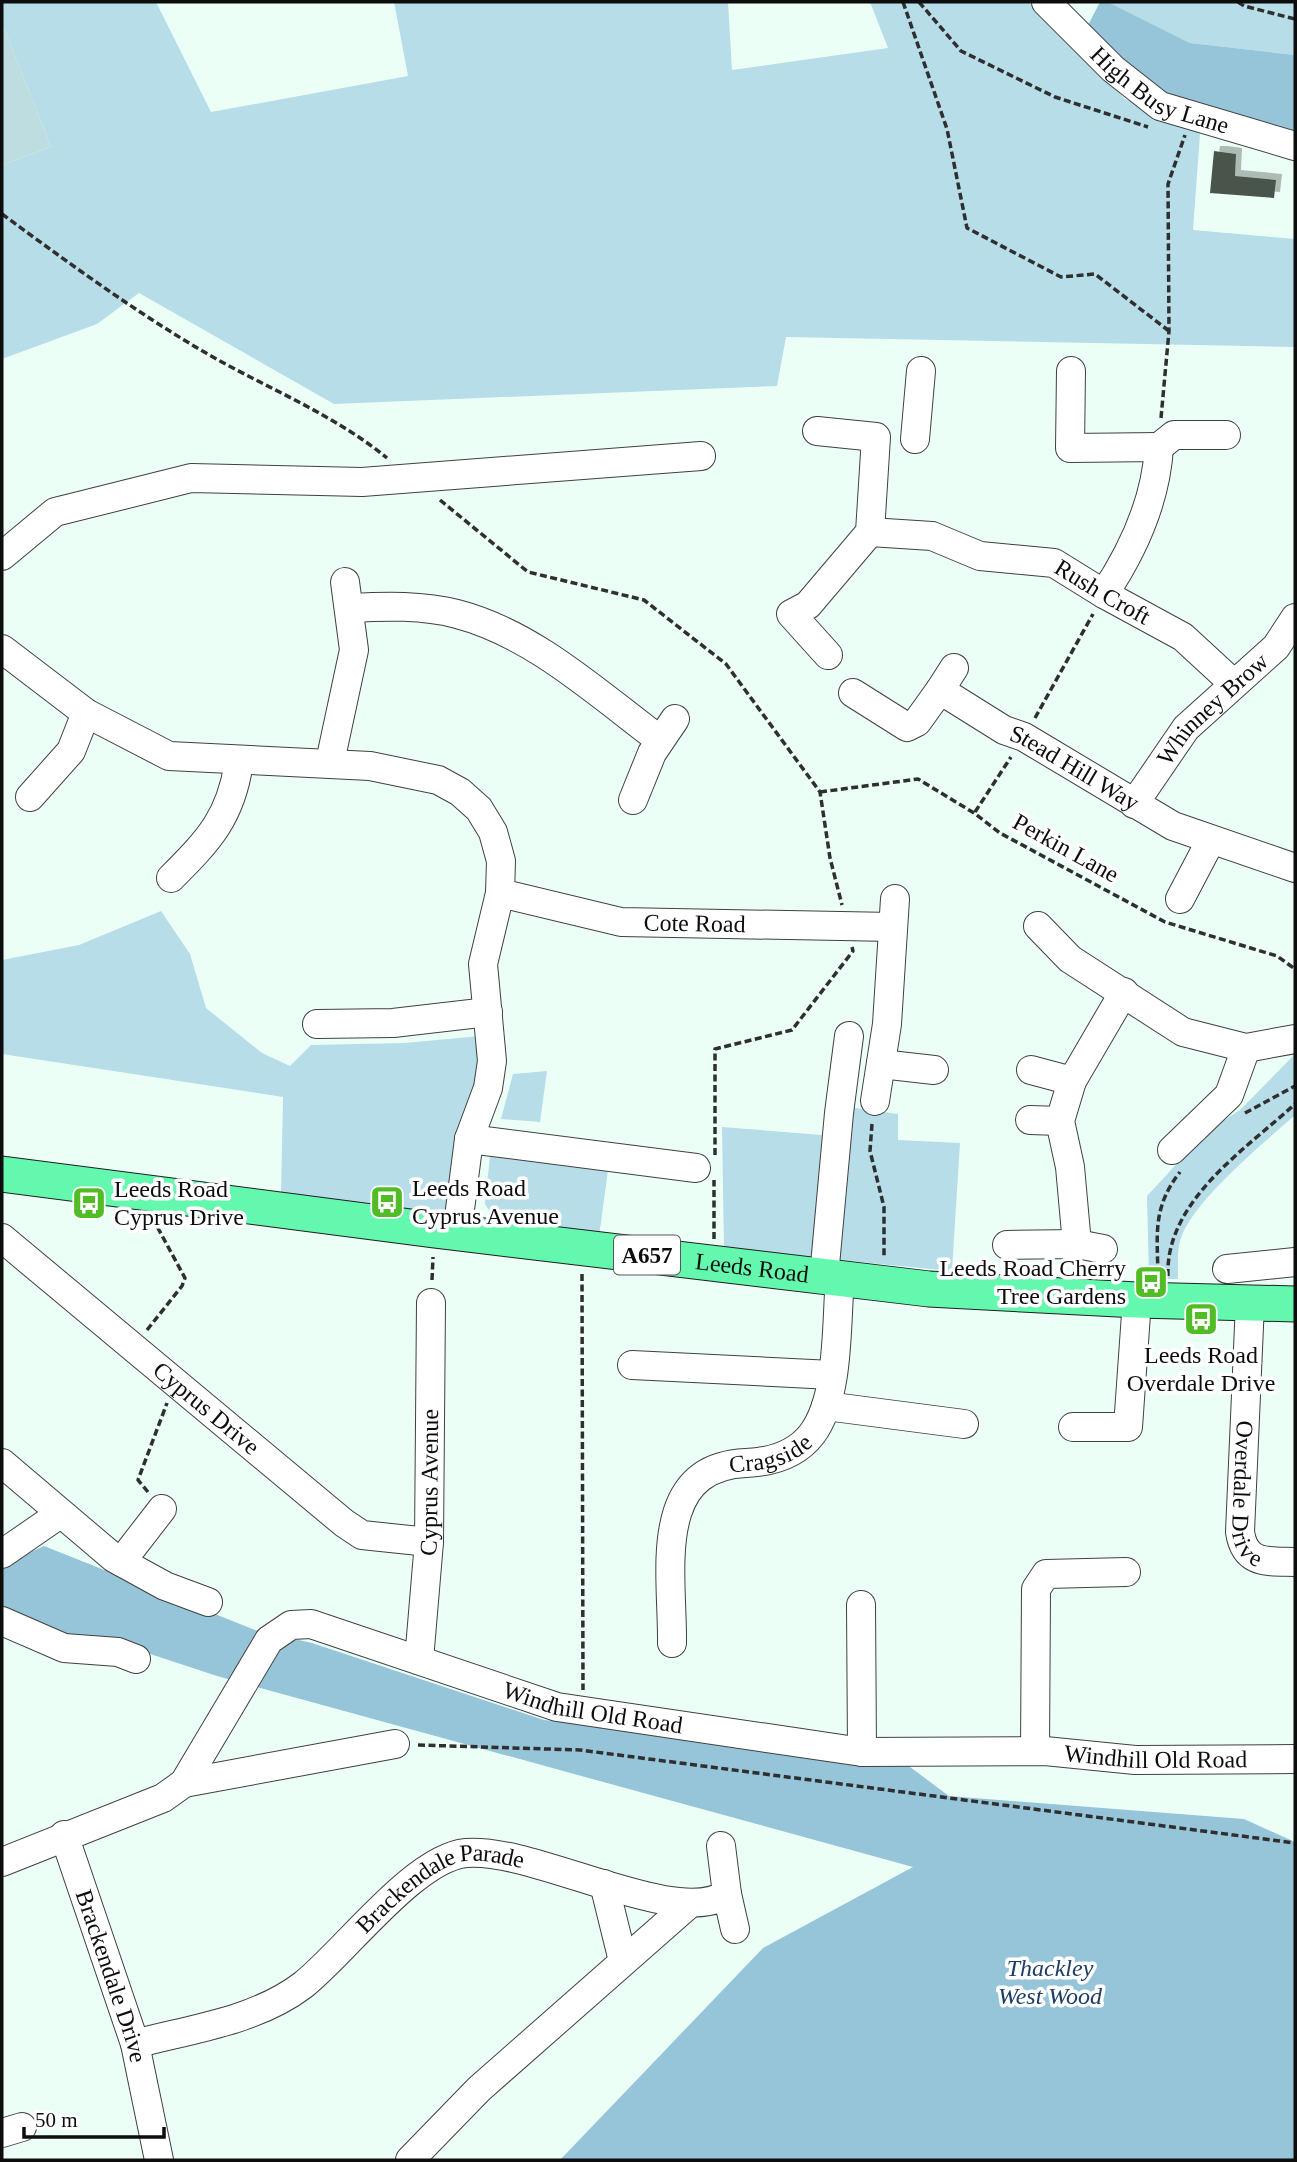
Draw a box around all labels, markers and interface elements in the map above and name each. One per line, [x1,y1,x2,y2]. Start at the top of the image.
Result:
street label: High Busy Lane [1085,41,1232,139]
street label: Rush Croft [1050,554,1155,630]
street label: Whinney Brow [1152,647,1274,770]
street label: Stead Hill Way [1007,720,1144,816]
street label: Perkin Lane [1009,808,1123,888]
street label: Cote Road [643,909,746,937]
place label: Leeds Road Cyprus Avenue [412,1175,559,1229]
place label: Leeds Road Cyprus Drive [114,1176,244,1230]
bus stop icon: Leeds Road Cyprus Avenue [368,1183,406,1221]
bus stop icon: Leeds Road Cyprus Drive [70,1184,108,1222]
road number: A657 [614,1236,680,1274]
street label: Leeds Road [694,1248,810,1288]
place label: Leeds Road Cherry Tree Gardens [939,1255,1126,1309]
bus stop icon: Leeds Road Cherry Tree Gardens [1132,1263,1170,1301]
bus stop icon: Leeds Road Overdale Drive [1182,1300,1220,1338]
place label: Leeds Road Overdale Drive [1127,1342,1275,1396]
street label: Cyprus Drive [148,1357,265,1460]
street label: Cyprus Avenue [415,1409,443,1557]
street label: Overdale Drive [1227,1420,1266,1572]
street label: Cragside [727,1429,817,1478]
street label: Windhill Old Road [500,1677,684,1738]
street label: Windhill Old Road [1063,1740,1247,1773]
street label: Brackendale Parade [351,1839,527,1938]
street label: Brackendale Drive [71,1886,151,2065]
park label: Thackley West Wood [998,1955,1103,2009]
scale bar [24,2096,164,2140]
text: 50 m [35,2108,78,2132]

